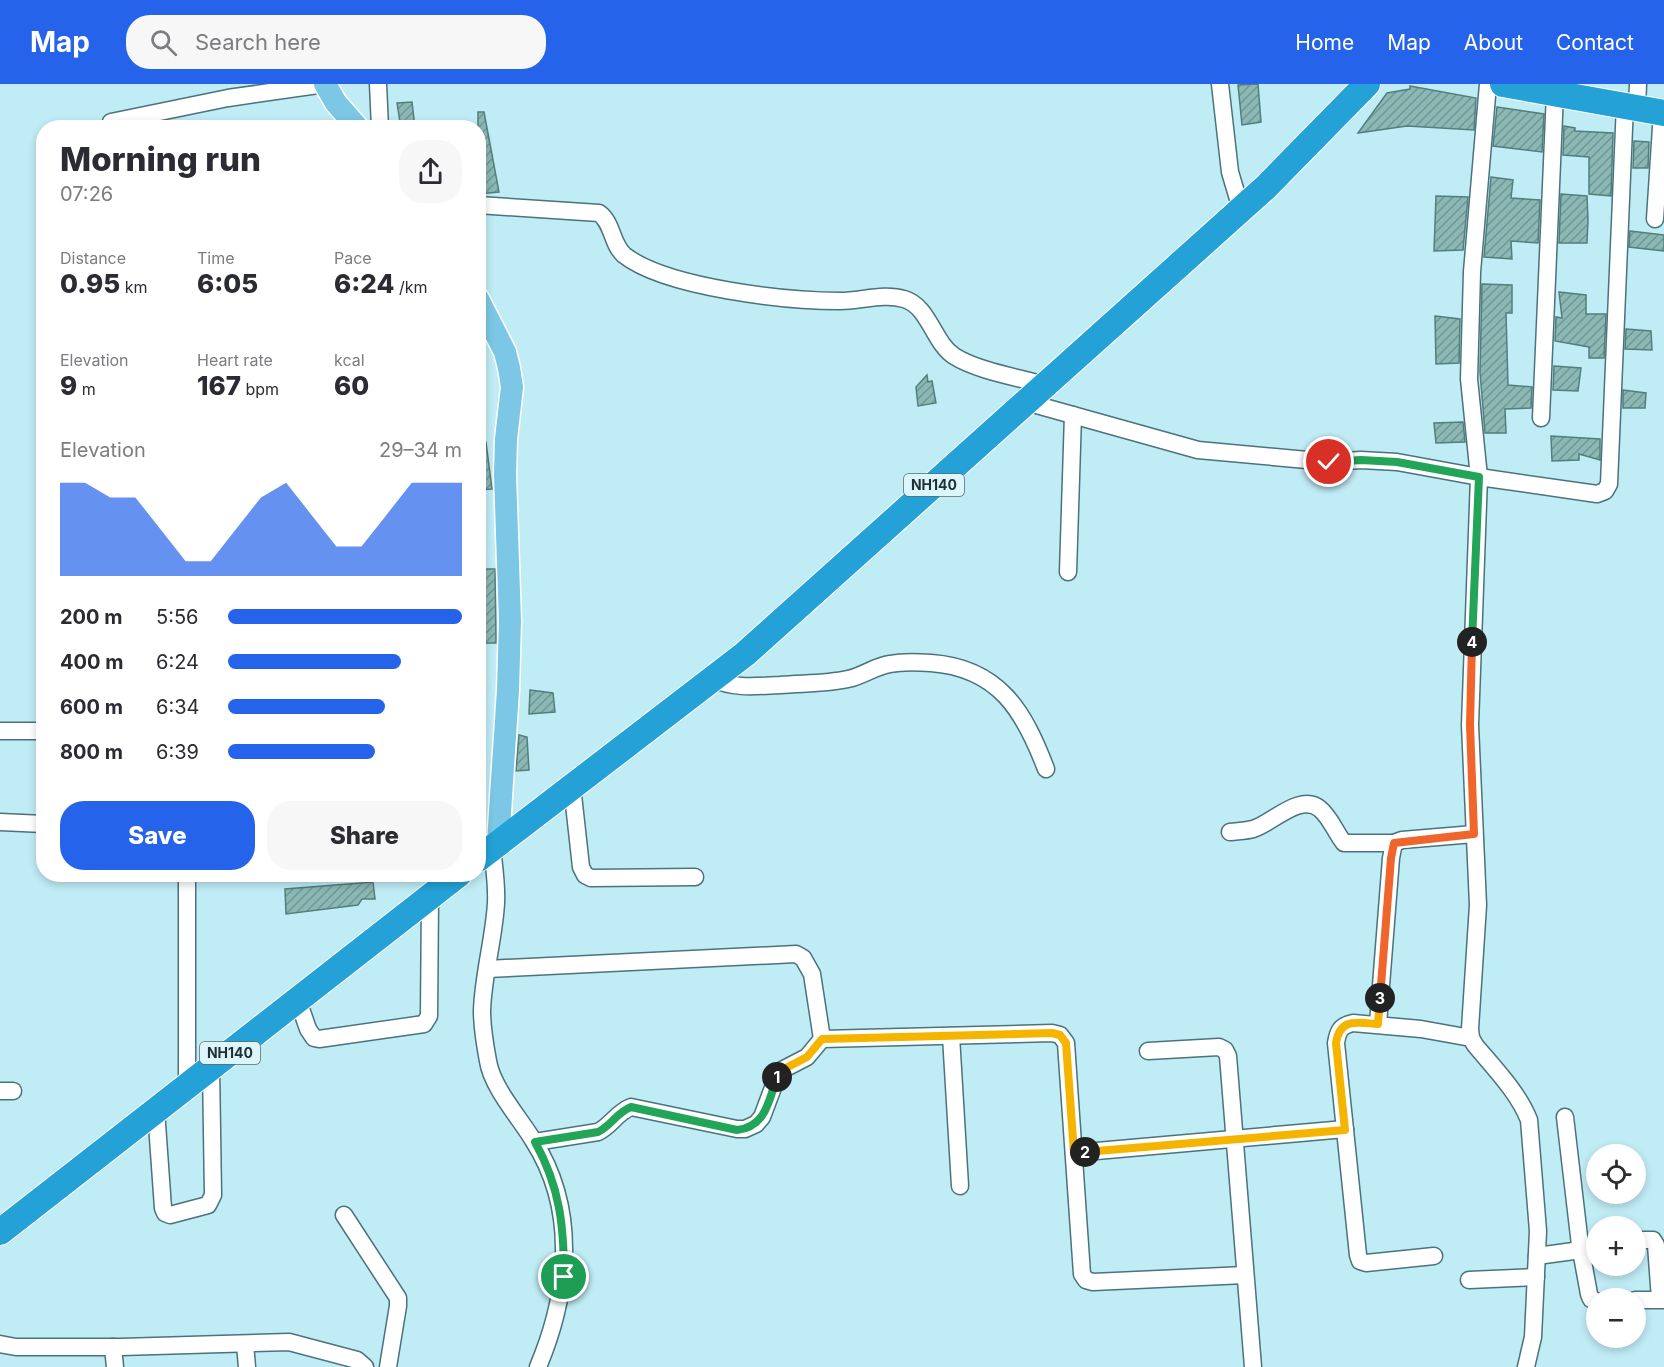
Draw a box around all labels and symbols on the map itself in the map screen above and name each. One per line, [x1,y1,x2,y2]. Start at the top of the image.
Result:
pin [1303,436,1354,487]
road number: NH140 [904,474,964,496]
pin: 4 [1457,627,1487,657]
pin: 3 [1365,983,1395,1013]
road number: NH140 [200,1042,260,1064]
pin: 1 [762,1062,792,1092]
pin: 2 [1070,1137,1100,1167]
pin [538,1251,589,1302]

